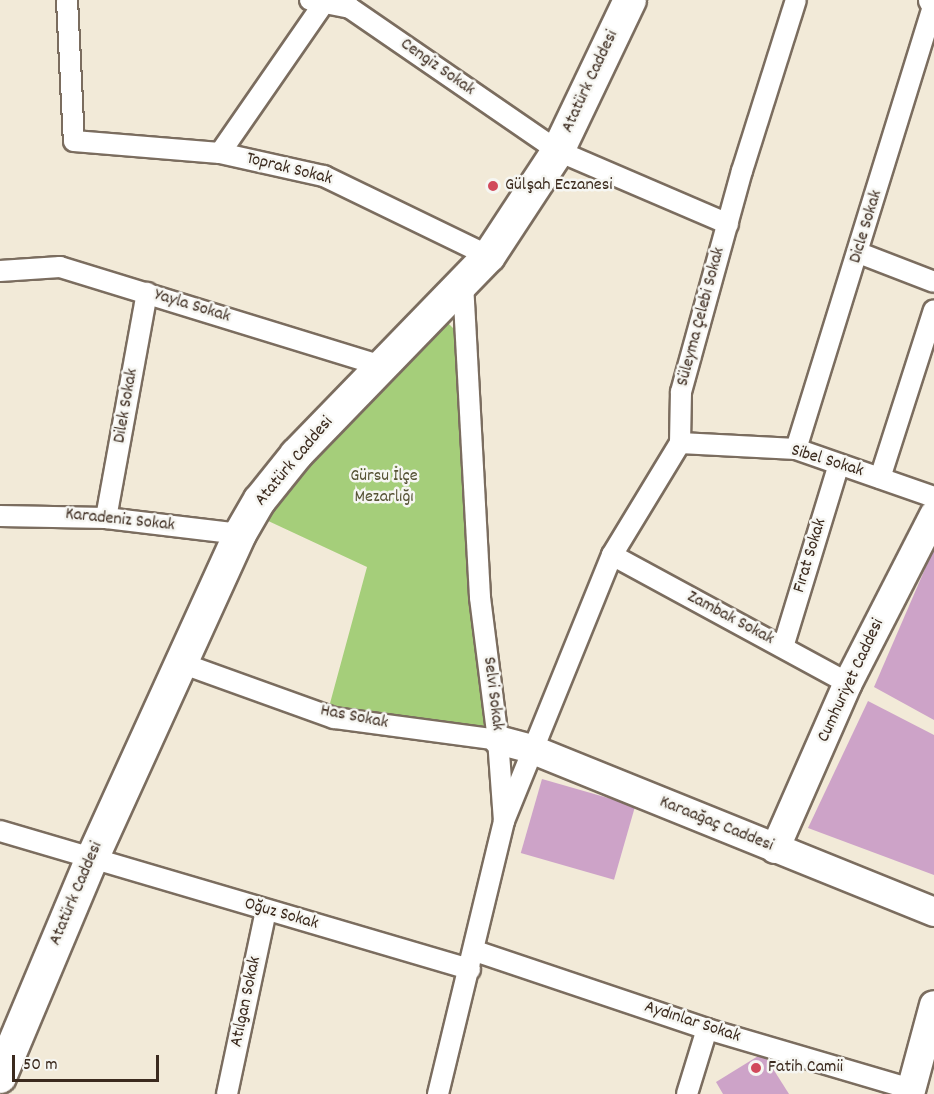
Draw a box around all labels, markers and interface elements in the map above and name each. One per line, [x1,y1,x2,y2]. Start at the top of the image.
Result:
street label: Atatürk Caddesi [558,27,624,137]
street label: Cengiz Sokak [395,34,479,102]
street label: Toprak Sokak [244,149,334,191]
place label: Gülşah Eczanesi [505,175,613,197]
marker: Gülşah Eczanesi [486,179,500,193]
street label: Dicle Sokak [846,188,888,266]
street label: Süleyma Çelebi Sokak [673,245,731,389]
street label: Yayla Sokak [151,285,233,329]
street label: Dilek Sokak [110,367,144,445]
street label: Atatürk Caddesi [251,413,339,511]
street label: Sibel Sokak [788,441,866,483]
park label: Gürsu İlçe Mezarlığı [350,467,418,510]
street label: Karadeniz Sokak [64,505,176,537]
street label: Fırat Sokak [790,516,832,596]
street label: Zambak Sokak [683,587,777,651]
street label: Cumhuriyet Caddesi [814,616,890,746]
street label: Selvi Sokak [477,656,507,732]
street label: Has Sokak [318,701,390,735]
street label: Karaağaç Caddesi [656,792,776,858]
street label: Atatürk Caddesi [45,839,109,949]
street label: Oğuz Sokak [241,894,321,936]
street label: Atılgan Sokak [227,955,267,1049]
street label: Aydınlar Sokak [641,997,743,1049]
scale bar [15,1043,162,1081]
text: 50 m [23,1053,58,1078]
place label: Fatih Camii [768,1057,843,1079]
marker: Fatih Camii [749,1061,763,1075]

